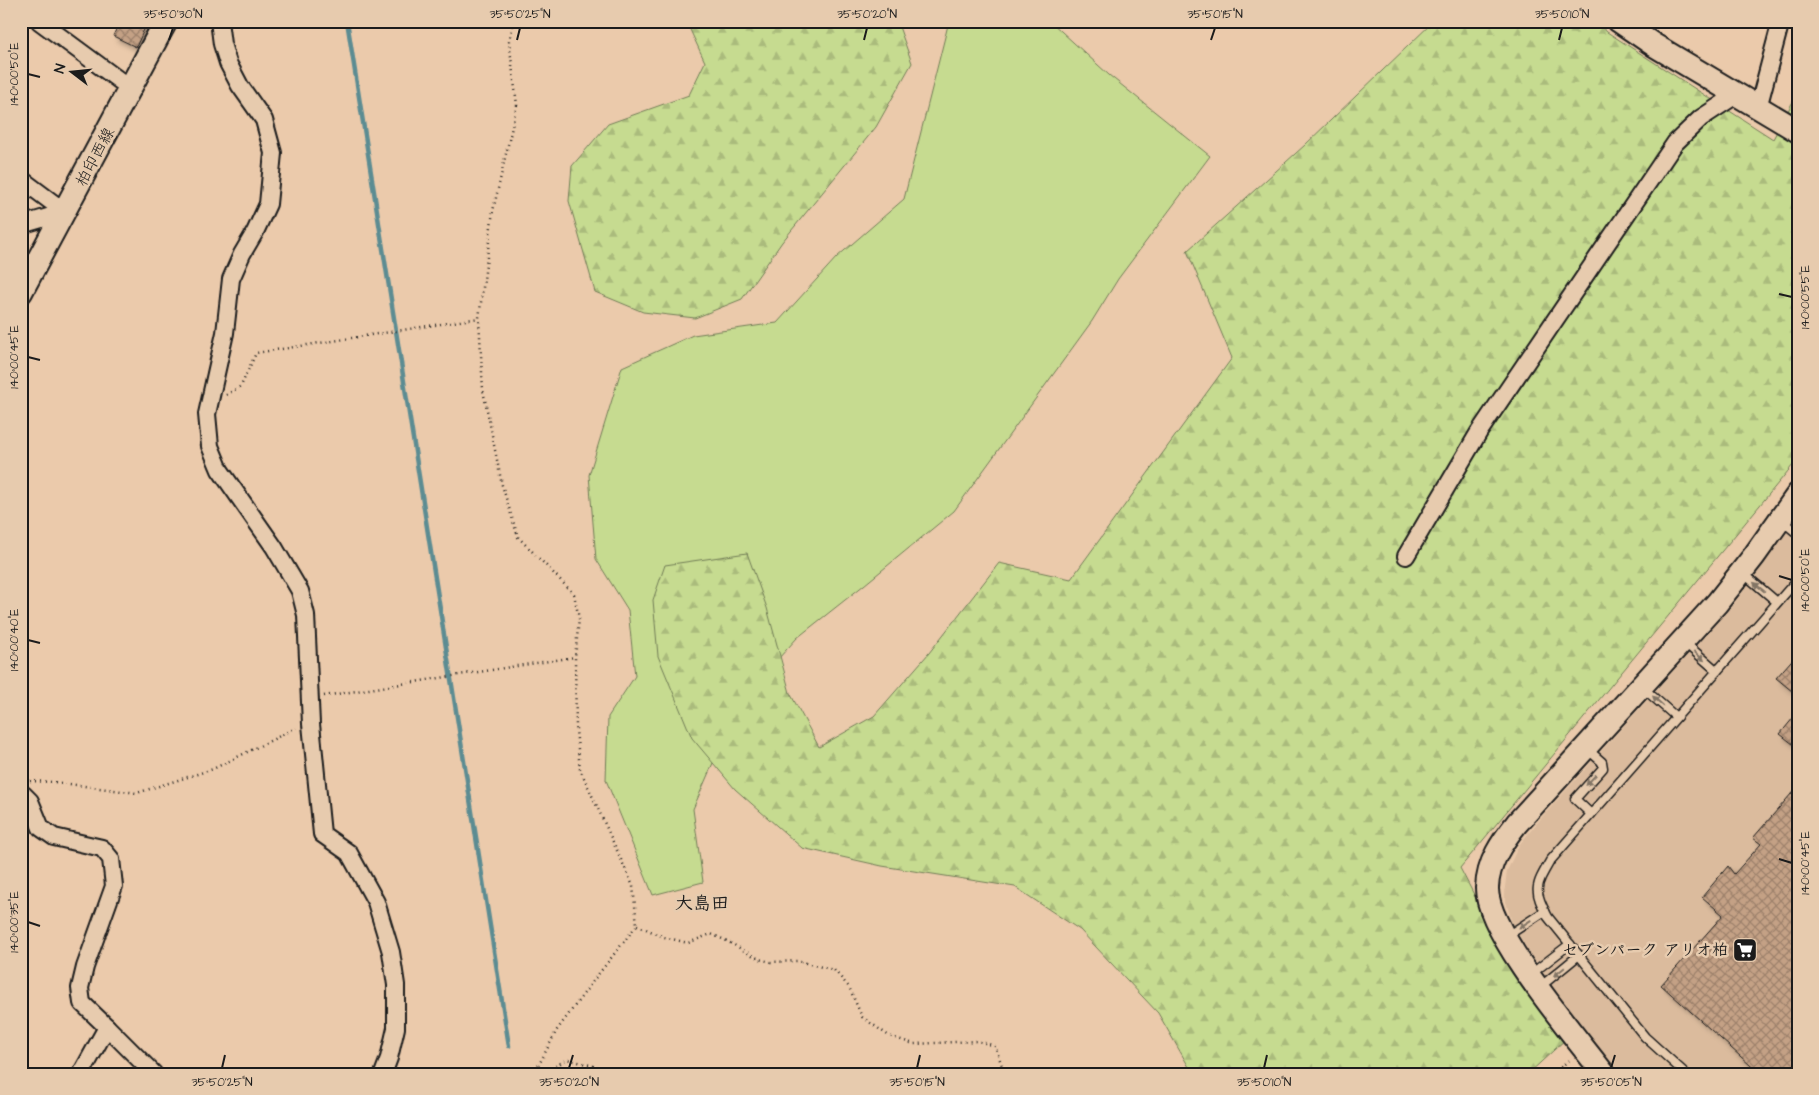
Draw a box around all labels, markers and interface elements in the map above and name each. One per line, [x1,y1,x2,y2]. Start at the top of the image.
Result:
text: 35°50'30"N [143,6,203,23]
text: 35°50'25"N [490,6,551,23]
text: 35°50'20"N [837,6,898,23]
text: 35°50'15"N [1187,6,1243,23]
text: 35°50'10"N [1535,6,1590,23]
text: 140°00'50"E [6,43,23,106]
north arrow [48,48,98,98]
text: N [50,62,71,76]
street label: 柏印西線 [70,124,120,190]
text: 140°00'55"E [1797,265,1814,329]
text: 140°00'45"E [6,325,23,389]
text: 140°00'50"E [1797,549,1814,612]
one-way arrow [1753,582,1766,593]
text: 140°00'40"E [6,609,23,671]
one-way arrow [1693,650,1705,662]
one-way arrow [1653,695,1665,707]
one-way arrow [1585,774,1597,786]
text: 140°00'45"E [1797,831,1814,895]
text: 140°00'35"E [6,891,23,953]
district label: 大島田 [675,891,729,916]
one-way arrow [1518,920,1532,929]
supermarket icon: セブンパーク アリオ柏 [1732,937,1758,963]
place label: セブンパーク アリオ柏 [1562,939,1728,961]
one-way arrow [1553,966,1566,977]
text: 35°50'25"N [192,1074,253,1091]
text: 35°50'20"N [539,1074,600,1091]
text: 35°50'15"N [889,1074,945,1091]
text: 35°50'10"N [1237,1074,1292,1091]
text: 35°50'05"N [1580,1074,1642,1091]

